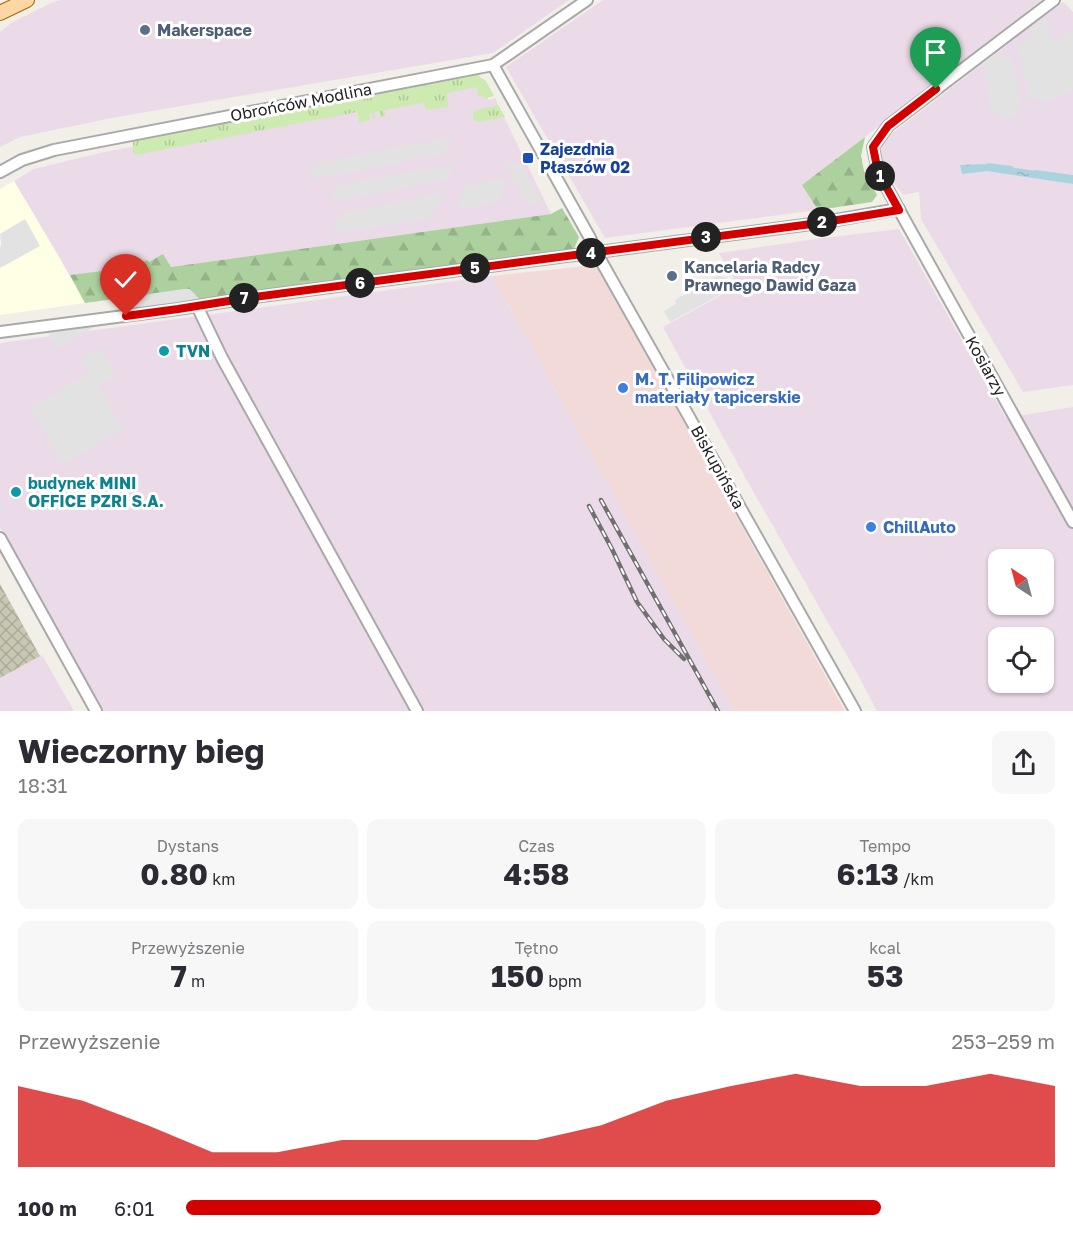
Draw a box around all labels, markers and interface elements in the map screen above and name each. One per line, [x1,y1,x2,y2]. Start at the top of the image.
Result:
place label: Makerspace [157,20,252,40]
marker: Makerspace [138,23,152,37]
pin [910,27,961,89]
icon: arrive [919,36,952,69]
street label: Obrońców Modlina [229,78,373,126]
place label: Zajezdnia Płaszów 02 [540,139,630,177]
marker: Zajezdnia Płaszów 02 [521,151,535,165]
pin: 1 [865,161,895,191]
text: 1 [876,166,884,186]
pin: 2 [807,207,837,237]
text: 2 [817,212,827,232]
pin: 3 [691,222,721,252]
text: 3 [701,227,711,247]
pin: 4 [576,238,606,268]
text: 4 [586,243,596,263]
pin: 5 [460,253,490,283]
pin [100,254,151,316]
place label: Kancelaria Radcy Prawnego Dawid Gaza [684,257,856,295]
text: 5 [470,258,480,278]
icon: check [109,263,142,296]
pin: 6 [345,268,375,298]
marker: Kancelaria Radcy Prawnego Dawid Gaza [665,269,679,283]
text: 6 [355,273,365,293]
pin: 7 [229,283,259,313]
text: 7 [240,288,248,308]
street label: Kosiarzy [961,332,1011,400]
place label: TVN [176,341,210,361]
marker: TVN [157,344,171,358]
place label: M. T. Filipowicz materiały tapicerskie [635,369,801,407]
marker: M. T. Filipowicz materiały tapicerskie [616,381,630,395]
street label: Biskupińska [687,422,749,512]
place label: budynek MINI OFFICE PZRI S.A. [28,473,164,511]
marker: budynek MINI OFFICE PZRI S.A. [9,485,23,499]
place label: ChillAuto [883,517,956,537]
marker: ChillAuto [864,520,878,534]
north arrow [988,549,1054,615]
map controls [988,549,1054,693]
button: locate [988,627,1054,693]
text: Wieczorny bieg [18,731,264,770]
button: share [992,731,1055,794]
text: 18:31 [18,773,67,797]
text: Dystans [157,836,219,856]
text: Czas [518,836,555,856]
text: Tempo [859,836,911,856]
text: 0.80 [140,856,208,892]
text: 4:58 [504,856,569,892]
text: 6:13 [837,856,899,892]
text: km [208,869,235,889]
text: /km [899,869,934,889]
text: Przewyższenie [131,938,245,958]
text: Tętno [515,938,558,958]
text: kcal [869,938,901,958]
text: 7 [171,958,187,994]
text: 150 [491,958,544,994]
text: 53 [867,958,903,994]
text: m [187,971,205,991]
text: bpm [544,971,582,991]
text: Przewyższenie [18,1029,160,1053]
text: 253–259 m [952,1029,1055,1053]
text: 100 m [18,1196,77,1220]
text: 6:01 [114,1196,154,1220]

